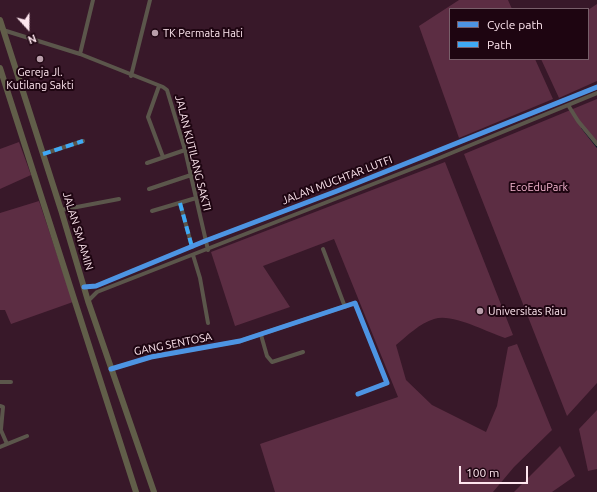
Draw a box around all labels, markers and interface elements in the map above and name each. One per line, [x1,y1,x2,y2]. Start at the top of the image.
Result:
north arrow [8,8,48,48]
legend [449,8,589,60]
text: Cycle path [487,18,543,31]
place label: TK Permata Hati [163,26,243,40]
marker: TK Permata Hati [150,28,160,38]
text: N [26,32,38,46]
text: Path [487,38,512,51]
marker: Gereja Jl. Kutilang Sakti [35,54,45,64]
place label: Gereja Jl. Kutilang Sakti [6,65,74,91]
street label: JALAN KUTILANG SAKTI [172,94,214,212]
street label: JALAN MUCHTAR LUTFI [280,153,394,207]
park label: EcoEduPark [510,180,568,194]
street label: JALAN SM AMIN [60,190,96,272]
place label: Universitas Riau [488,304,566,318]
marker: Universitas Riau [475,306,485,316]
street label: GANG SENTOSA [133,330,213,358]
scale bar [461,458,530,484]
text: 100 m [466,466,499,479]

